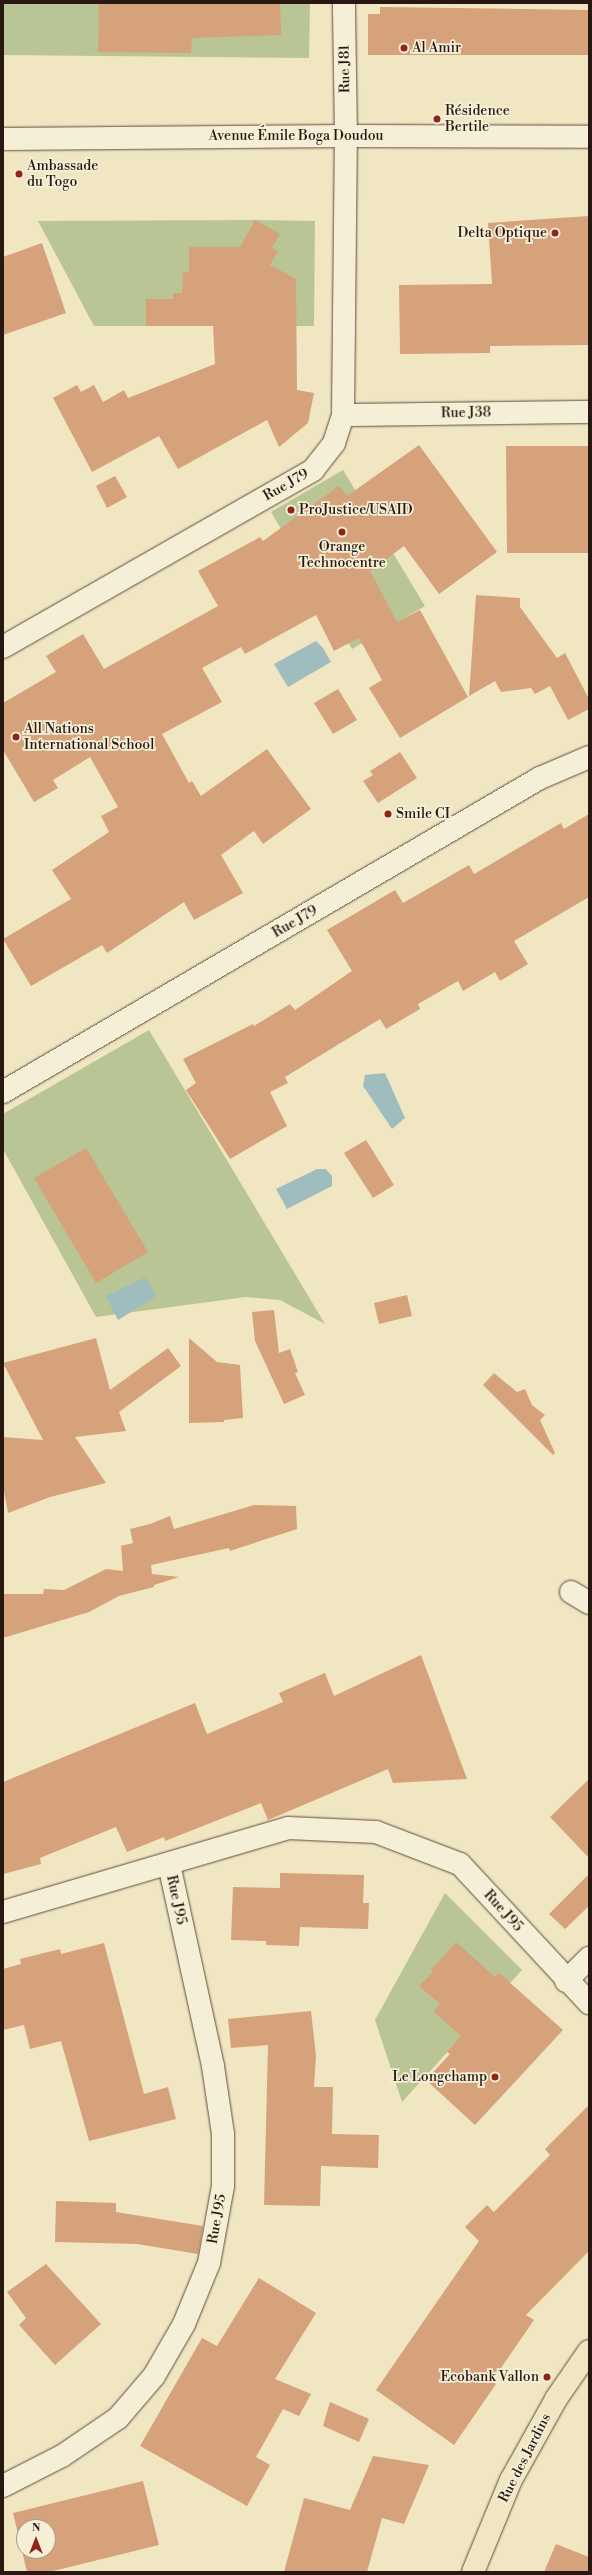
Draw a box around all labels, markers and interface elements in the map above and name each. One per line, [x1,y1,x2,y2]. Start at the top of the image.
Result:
place label: Al Amir [412,40,461,56]
marker: Al Amir [399,43,409,53]
street label: Rue J81 [336,45,354,93]
place label: Résidence Bertile [445,103,510,136]
marker: Résidence Bertile [432,114,442,124]
street label: Avenue Émile Boga Doudou [208,128,384,144]
place label: Ambassade du Togo [27,158,98,190]
marker: Ambassade du Togo [14,169,24,179]
place label: Delta Optique [457,225,547,241]
marker: Delta Optique [550,228,560,238]
street label: Rue J38 [441,404,491,422]
street label: Rue J79 [260,465,312,505]
place label: ProJustice/USAID [299,502,413,518]
marker: ProJustice/USAID [286,505,296,515]
marker: Orange Technocentre [337,527,347,537]
place label: Orange Technocentre [298,539,386,572]
place label: All Nations International School [24,721,154,754]
marker: All Nations International School [11,732,21,742]
place label: Smile CI [396,806,450,822]
marker: Smile CI [383,809,393,819]
street label: Rue J79 [269,902,321,942]
street label: Rue J95 [163,1874,189,1926]
street label: Rue J95 [480,1887,526,1935]
place label: Le Longchamp [392,2069,487,2085]
marker: Le Longchamp [490,2072,500,2082]
street label: Rue J95 [204,2193,230,2245]
place label: Ecobank Vallon [440,2369,539,2385]
marker: Ecobank Vallon [542,2372,552,2382]
street label: Rue des Jardins [495,2411,555,2505]
north arrow [16,2519,56,2559]
text: N [32,2521,40,2535]

